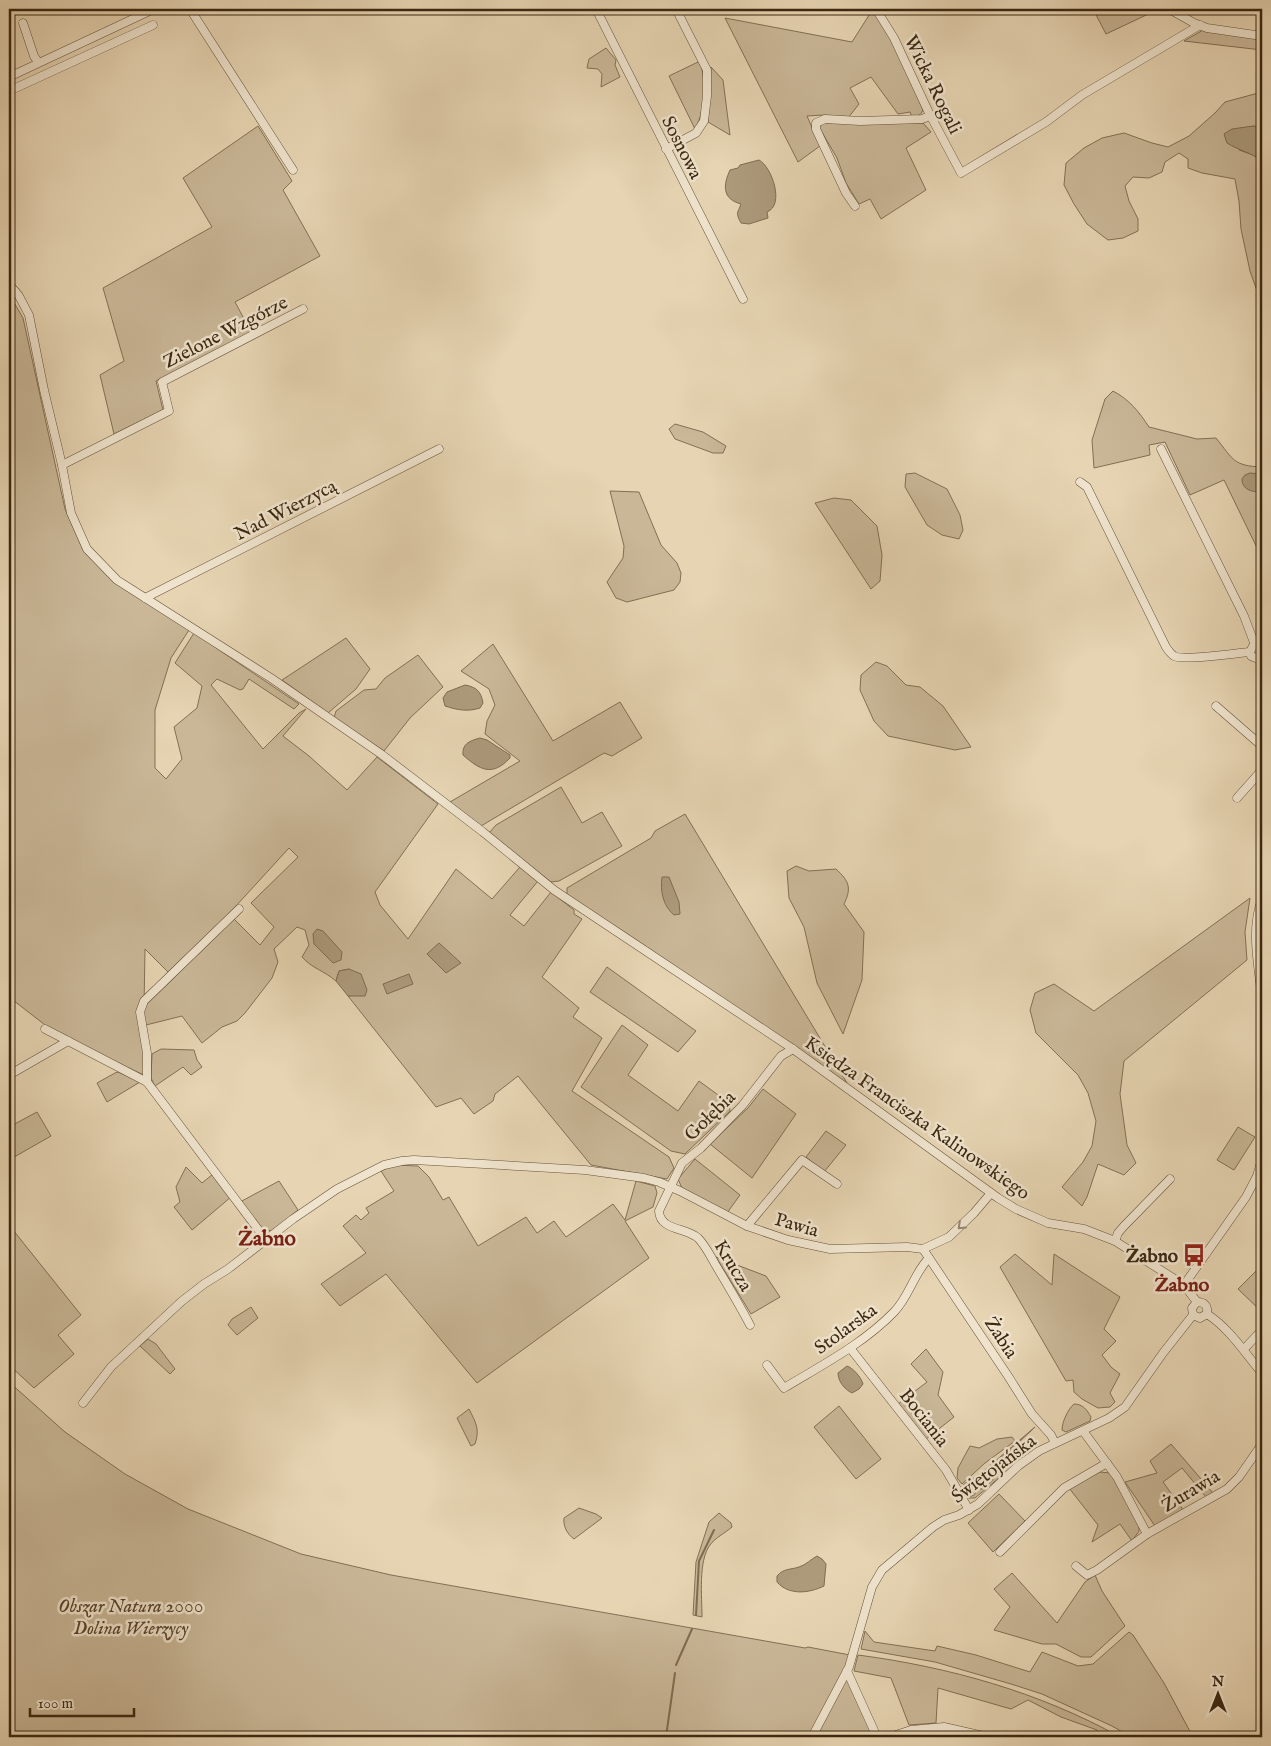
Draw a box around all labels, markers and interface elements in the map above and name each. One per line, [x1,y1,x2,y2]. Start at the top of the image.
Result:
street label: Wicka Rogali [898,31,966,138]
street label: Sosnowa [655,112,708,184]
street label: Zielone Wzgórze [160,291,292,374]
street label: Nad Wierzycą [231,474,343,547]
street label: Księdza Franciszka Kalinowskiego [799,1031,1034,1206]
street label: Gołębia [680,1086,742,1147]
street label: Pawia [772,1208,822,1244]
one-way arrow [958,1220,967,1229]
district label: Żabno [238,1225,296,1253]
street label: Krucza [708,1236,757,1297]
bus stop icon: Żabno [1181,1242,1207,1268]
place label: Żabno [1126,1244,1178,1269]
district label: Żabno [1155,1273,1210,1298]
street label: Stolarska [810,1298,883,1360]
street label: Żabia [978,1313,1023,1364]
street label: Bociania [893,1384,954,1453]
street label: Świętojańska [946,1429,1042,1509]
street label: Żurawia [1157,1465,1225,1518]
park label: Obszar Natura 2000 Dolina Wierzycy [58,1595,204,1641]
north arrow [1194,1668,1244,1718]
text: N [1211,1673,1224,1691]
scale bar [30,1686,134,1718]
text: 100 m [38,1694,74,1713]

